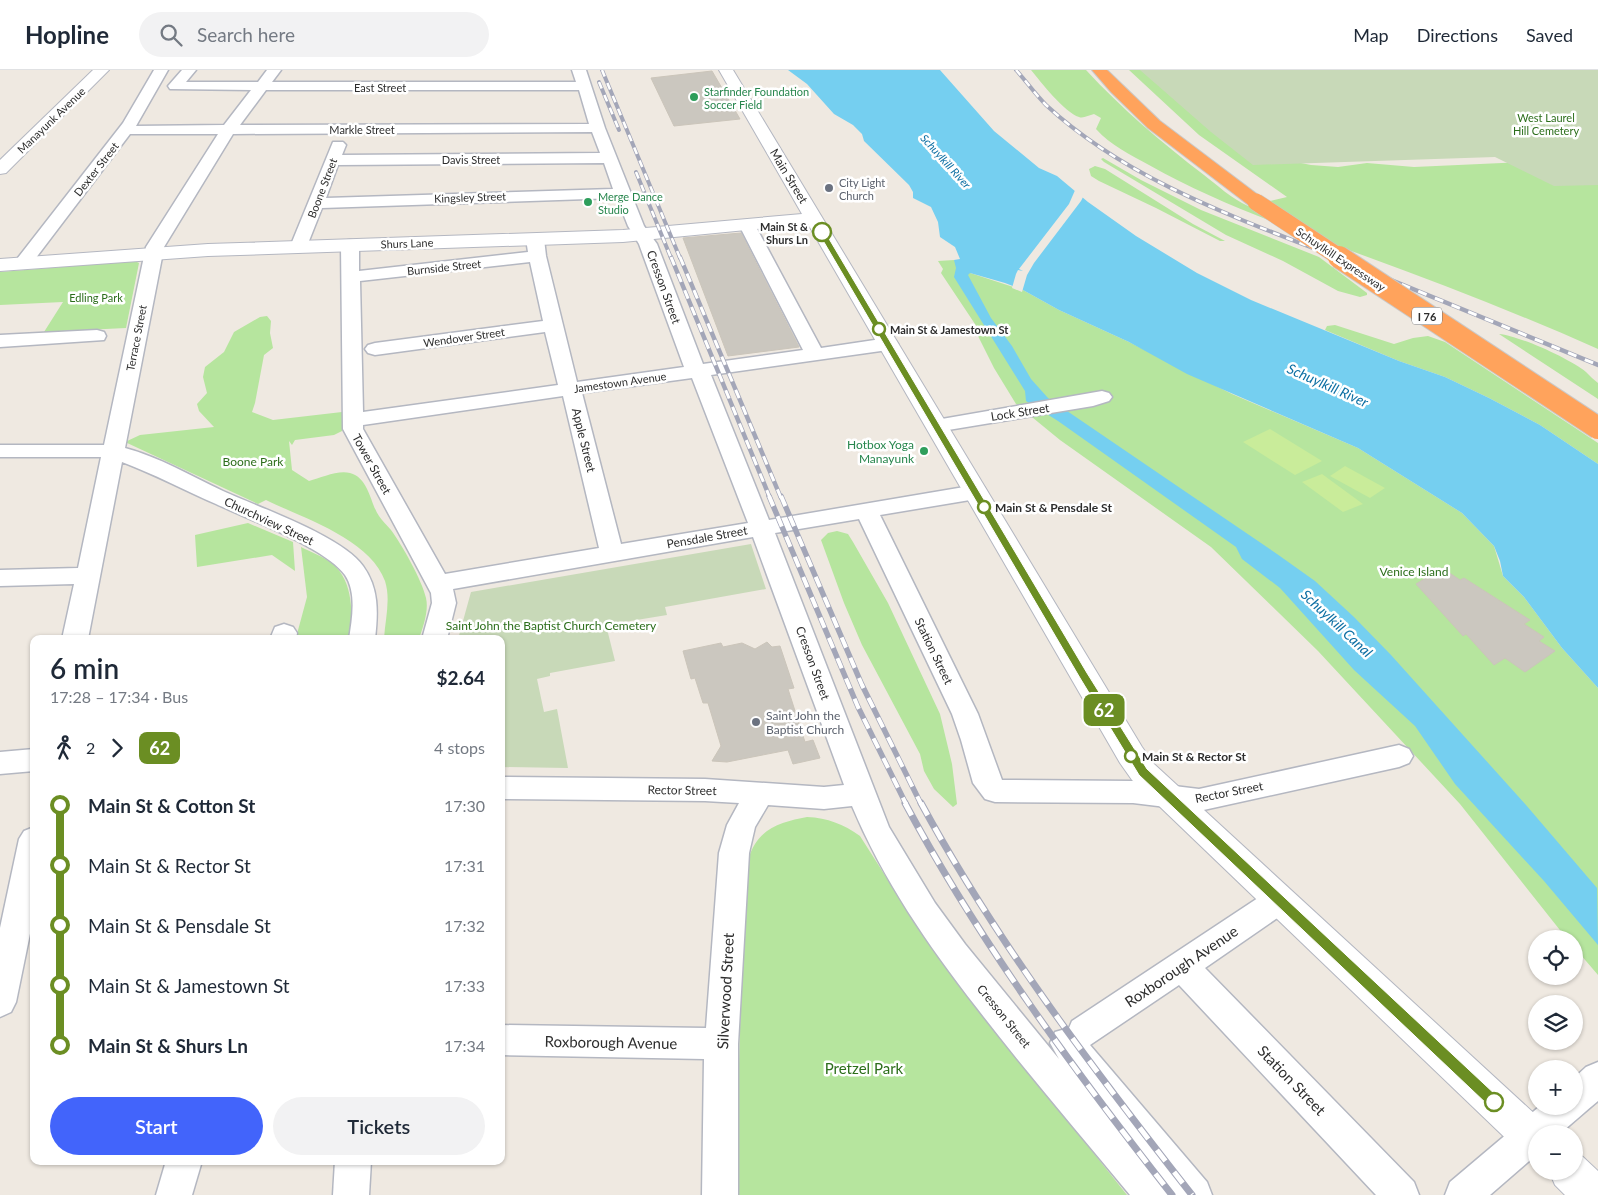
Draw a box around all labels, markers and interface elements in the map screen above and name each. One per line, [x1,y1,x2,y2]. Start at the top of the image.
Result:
search box [139,12,489,57]
text: Hopline [25,20,109,49]
icon: search [157,21,185,49]
text: Search here [197,23,295,46]
text: Map [1353,24,1389,46]
text: Directions [1417,24,1498,46]
text: Saved [1526,24,1573,46]
street label: East Street [354,81,406,94]
street label: Manayunk Avenue [14,84,88,156]
place label: Starfinder Foundation Soccer Field [704,85,809,111]
marker: Starfinder Foundation Soccer Field [688,91,700,103]
park label: West Laurel Hill Cemetery [1513,111,1579,137]
street label: Markle Street [329,123,395,136]
water label: Schuylkill River [918,131,974,191]
street label: Dexter Street [71,139,121,199]
street label: Main Street [767,146,812,207]
street label: Davis Street [442,153,500,166]
street label: Boone Street [305,156,339,220]
place label: City Light Church [839,176,885,202]
marker: City Light Church [823,182,835,194]
street label: Kingsley Street [434,189,506,205]
place label: Merge Dance Studio [598,190,663,216]
marker: Merge Dance Studio [582,196,594,208]
place label: Main St & Shurs Ln [760,220,808,246]
marker: Main St & Shurs Ln [812,222,832,242]
street label: Schuylkill Expressway [1294,224,1388,294]
street label: Shurs Lane [380,236,434,250]
street label: Cresson Street [644,248,684,326]
street label: Burnside Street [406,257,482,277]
park label: Edling Park [69,291,123,304]
street label: Terrace Street [123,304,149,372]
road number: I 76 [1412,308,1442,325]
marker: Main St & Jamestown St [872,322,886,336]
place label: Main St & Jamestown St [890,323,1009,336]
street label: Wendover Street [423,325,505,349]
water label: Schuylkill River [1285,360,1371,411]
street label: Jamestown Avenue [573,369,667,395]
street label: Lock Street [990,400,1051,424]
street label: Apple Street [569,406,599,474]
street label: Tower Street [349,431,395,497]
place label: Hotbox Yoga Manayunk [847,437,915,466]
marker: Hotbox Yoga Manayunk [918,445,930,457]
park label: Boone Park [223,454,284,469]
street label: Churchview Street [222,494,317,549]
marker: Main St & Pensdale St [977,500,991,514]
place label: Main St & Pensdale St [995,500,1112,515]
street label: Pensdale Street [665,522,749,551]
park label: Venice Island [1380,564,1448,579]
water label: Schuylkill Canal [1298,586,1376,660]
street label: Station Street [911,615,957,687]
park label: Saint John the Baptist Church Cemetery [446,618,657,633]
street label: Cresson Street [793,624,833,702]
text: 6 min [50,651,119,685]
text: $2.64 [436,666,485,689]
text: 17:28 – 17:34 · Bus [50,687,188,706]
line badge: 62 [1082,694,1126,726]
text: 62 [1094,699,1114,721]
place label: Saint John the Baptist Church [766,708,844,737]
marker: Saint John the Baptist Church [750,716,762,728]
icon: walk [50,734,78,762]
icon: forward [103,734,131,762]
text: 62 [149,737,170,759]
text: 2 [86,738,95,757]
text: 4 stops [434,738,485,757]
marker: Main St & Rector St [1124,749,1138,763]
place label: Main St & Rector St [1142,749,1247,764]
street label: Rector Street [1194,778,1265,806]
street label: Rector Street [647,782,717,798]
text: Main St & Cotton St [88,794,255,817]
text: 17:30 [444,796,485,815]
text: Main St & Rector St [88,854,251,877]
text: 17:31 [444,856,485,875]
text: Main St & Pensdale St [88,914,271,937]
text: 17:32 [444,916,485,935]
street label: Roxborough Avenue [1121,921,1241,1011]
map controls [1528,930,1583,1180]
button: locate [1528,930,1583,985]
street label: Silverwood Street [713,932,737,1050]
text: Main St & Jamestown St [88,974,290,997]
text: 17:33 [444,976,485,995]
street label: Cresson Street [974,981,1034,1051]
button: layers [1528,995,1583,1050]
street label: Roxborough Avenue [545,1032,678,1052]
text: Main St & Shurs Ln [88,1034,248,1057]
text: 17:34 [444,1036,485,1055]
street label: Station Street [1254,1041,1330,1119]
park label: Pretzel Park [825,1059,904,1077]
button: + [1528,1060,1583,1115]
unlabelled marker [1484,1092,1504,1112]
button: Start [50,1097,263,1155]
button: Tickets [273,1097,485,1155]
button: − [1528,1125,1583,1180]

